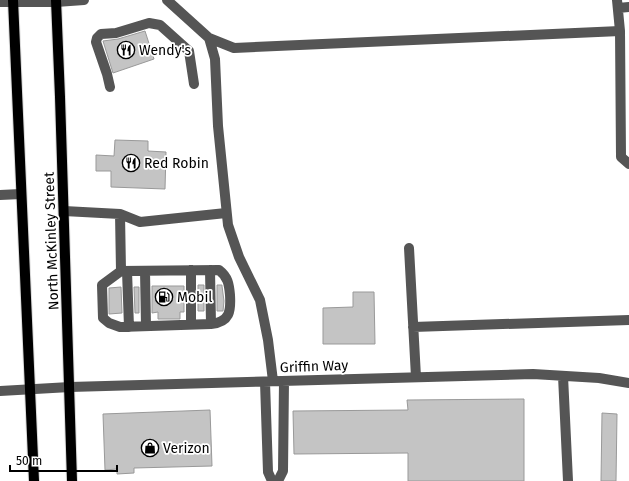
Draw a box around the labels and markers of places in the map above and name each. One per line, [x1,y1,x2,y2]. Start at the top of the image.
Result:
restaurant icon: Wendy's [116,40,136,60]
place label: Wendy's [139,42,191,59]
restaurant icon: Red Robin [121,153,141,173]
place label: Red Robin [144,155,209,172]
fuel station icon: Mobil [154,287,174,307]
place label: Mobil [177,289,212,306]
shop icon: Verizon [140,438,160,458]
place label: Verizon [163,440,210,457]

